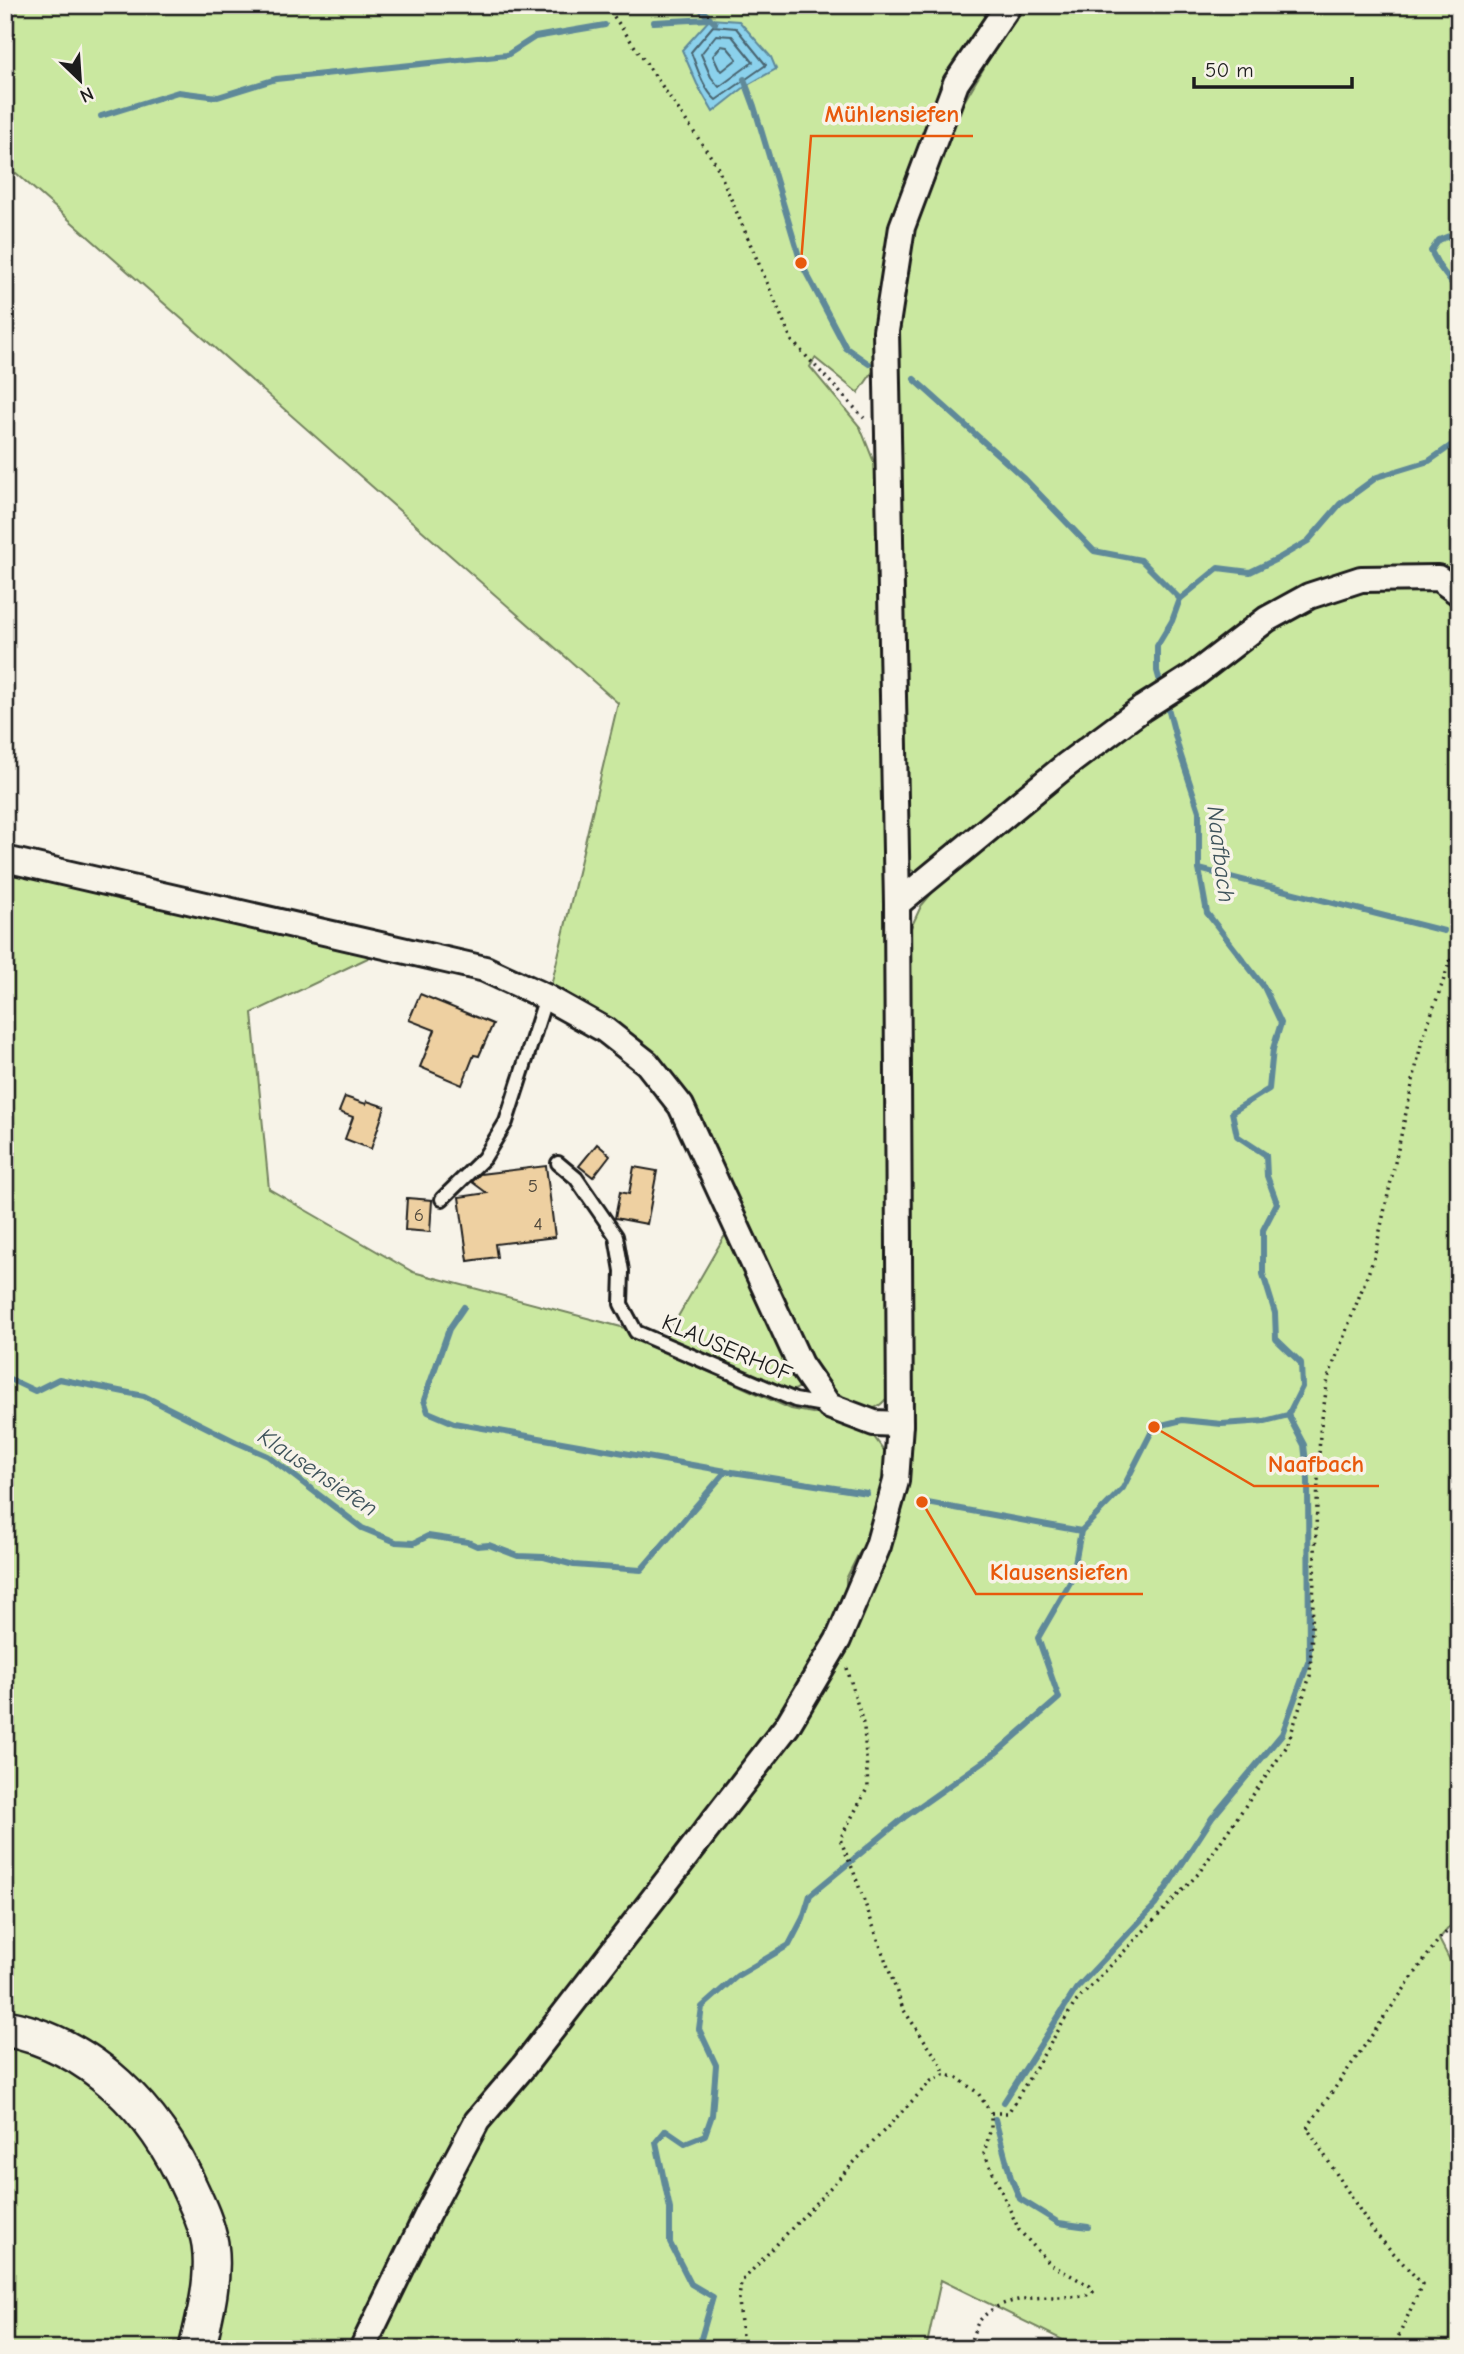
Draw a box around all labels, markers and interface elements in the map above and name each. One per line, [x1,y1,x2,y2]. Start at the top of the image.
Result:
north arrow [46,46,116,116]
scale bar [1194,46,1352,90]
text: 50 m [1205,58,1254,82]
text: N [76,82,97,107]
callout: Mühlensiefen [811,91,973,136]
text: Mühlensiefen [825,100,959,128]
water label: Naafbach [1201,804,1241,904]
house number: 5 [528,1175,538,1197]
house number: 6 [414,1204,424,1226]
house number: 4 [533,1213,543,1235]
street label: KLAUSERHOF [658,1308,797,1388]
water label: Klausensiefen [253,1422,383,1522]
callout: Naafbach [1254,1441,1379,1486]
text: Naafbach [1268,1450,1364,1478]
callout: Klausensiefen [976,1549,1143,1594]
text: Klausensiefen [990,1558,1128,1586]

